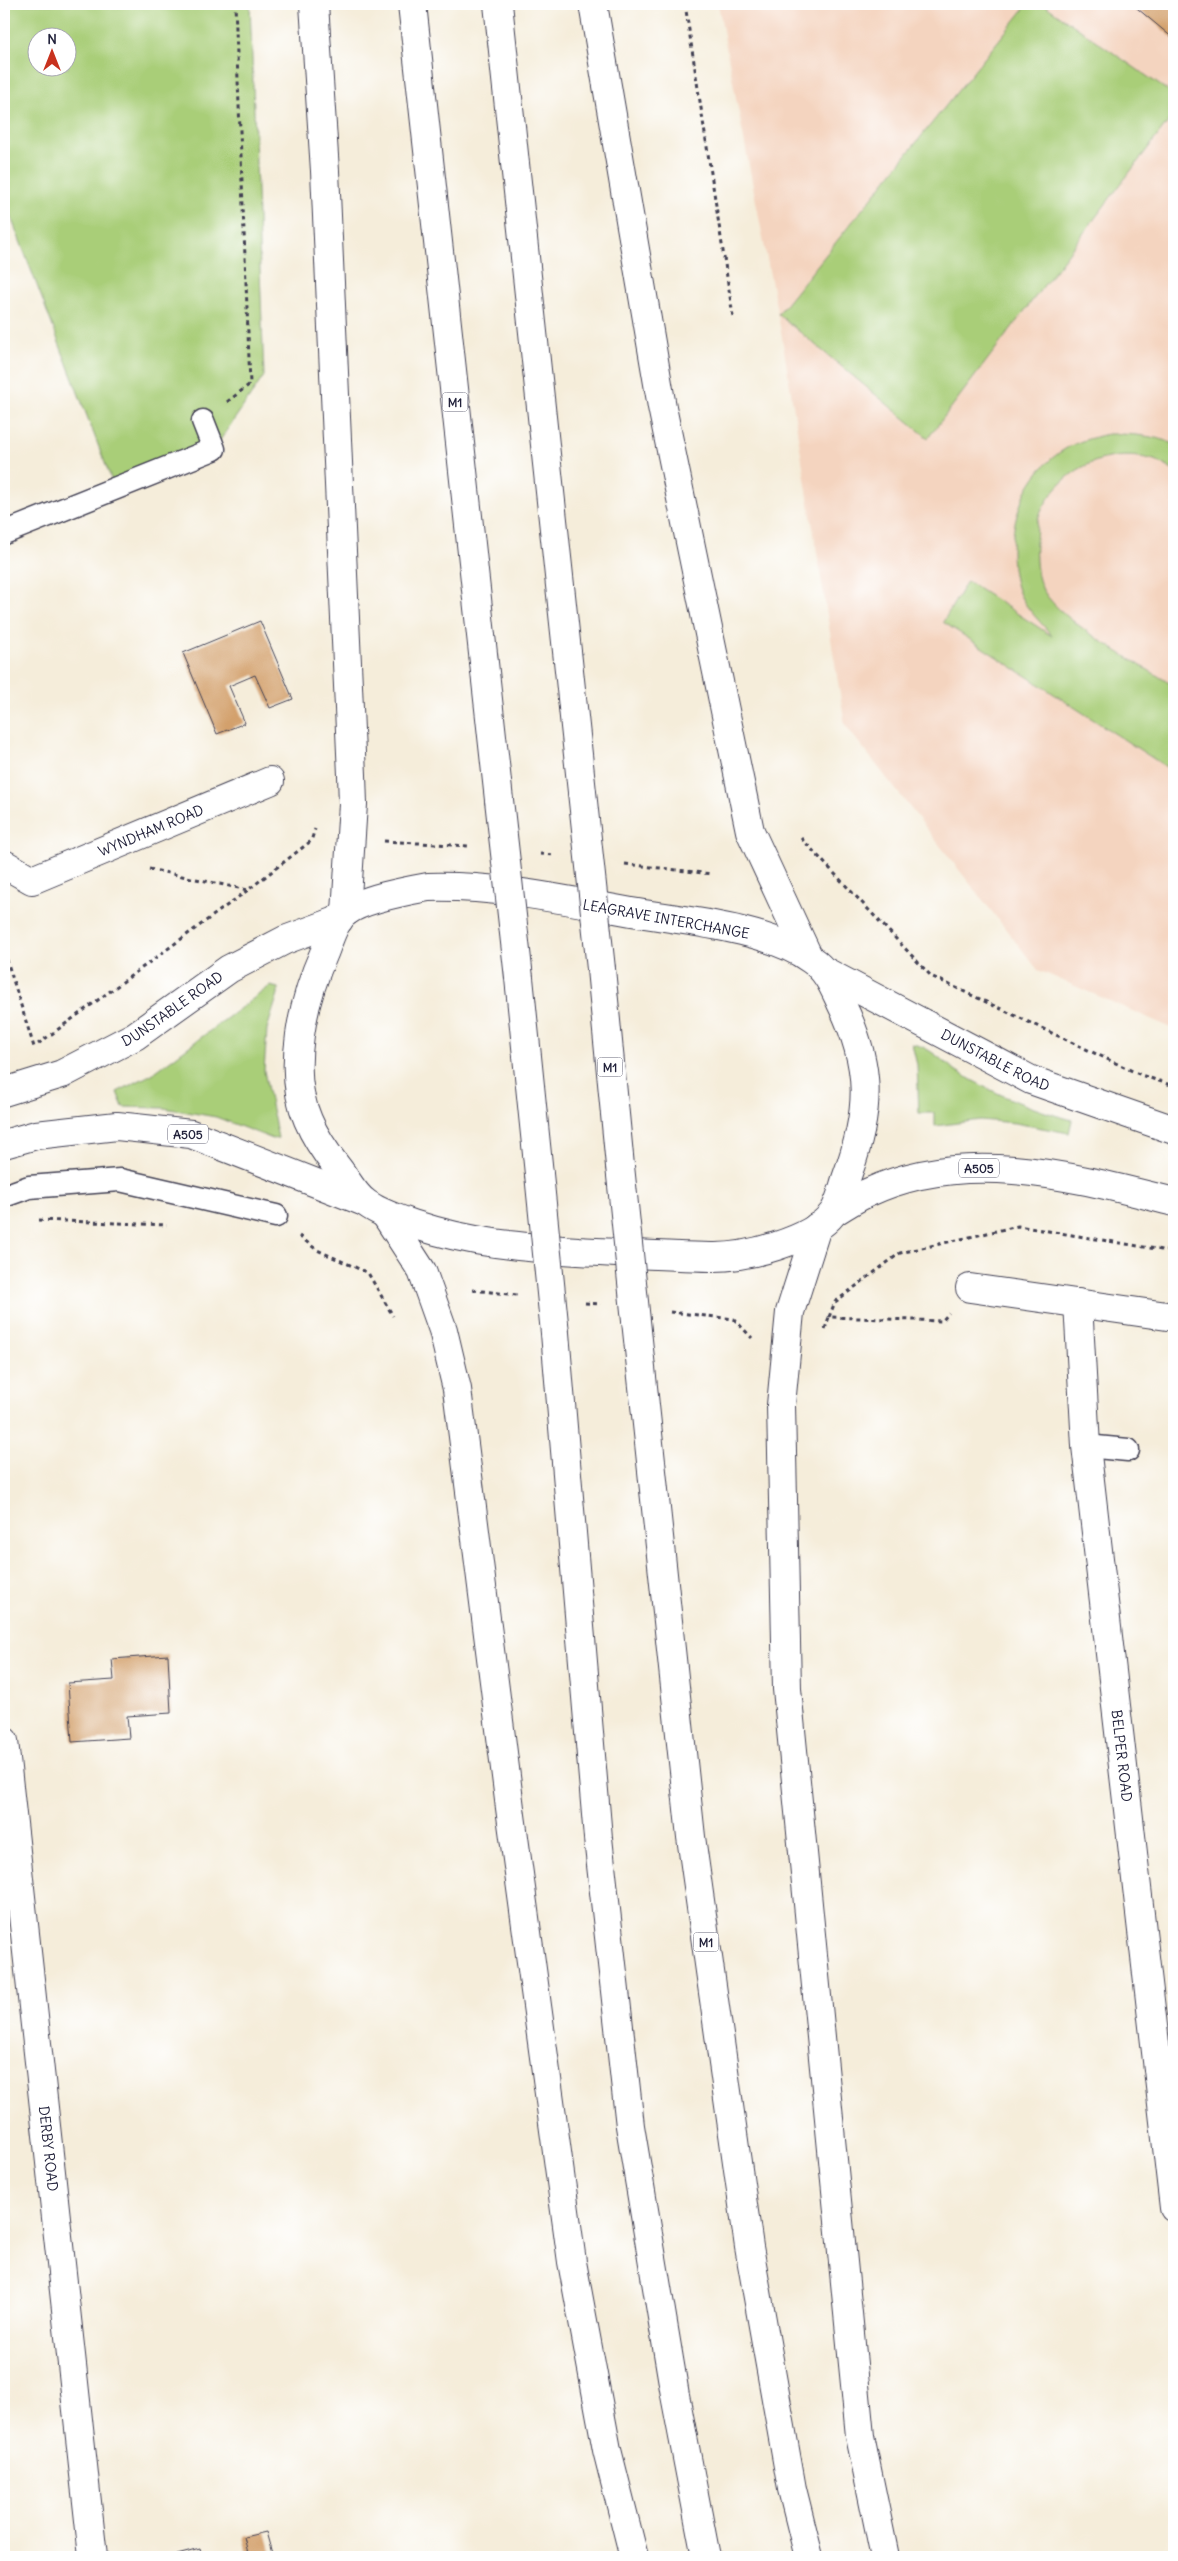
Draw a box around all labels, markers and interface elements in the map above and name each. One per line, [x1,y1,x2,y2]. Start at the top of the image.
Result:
north arrow [28,28,78,78]
text: N [47,30,57,48]
road number: M1 [442,392,468,412]
street label: WYNDHAM ROAD [95,801,206,860]
street label: LEAGRAVE INTERCHANGE [581,895,751,943]
street label: DUNSTABLE ROAD [119,967,226,1050]
street label: DUNSTABLE ROAD [938,1025,1052,1095]
road number: M1 [598,1058,622,1076]
road number: A505 [168,1124,208,1144]
road number: A505 [959,1158,999,1178]
street label: BELPER ROAD [1108,1709,1136,1803]
road number: M1 [694,1932,718,1951]
street label: DERBY ROAD [35,2105,62,2192]

